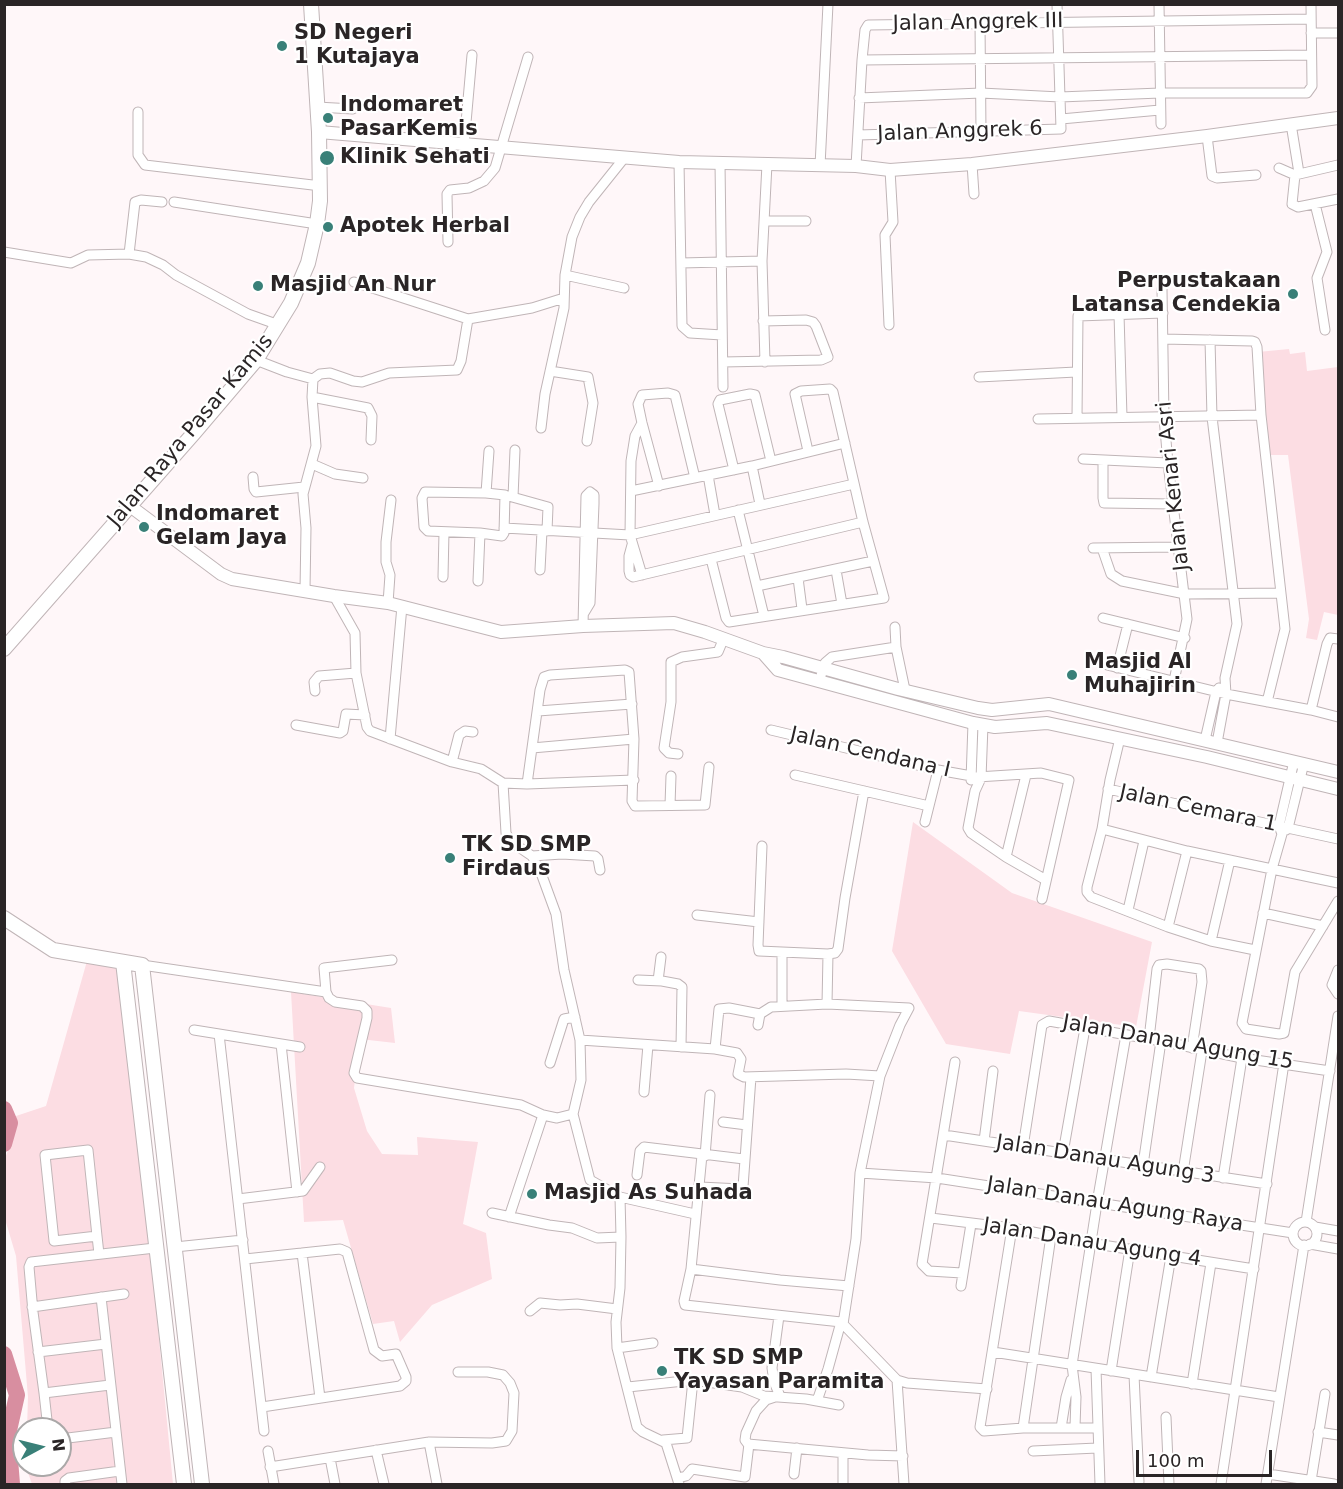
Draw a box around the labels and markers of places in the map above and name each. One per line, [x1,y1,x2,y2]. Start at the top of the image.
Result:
place label: SD Negeri 1 Kutajaya [294,21,420,71]
marker: SD Negeri 1 Kutajaya [275,39,289,53]
place label: Indomaret PasarKemis [340,93,478,143]
marker: Indomaret PasarKemis [321,111,335,125]
place label: Klinik Sehati [340,145,490,171]
marker: Klinik Sehati [318,149,336,167]
place label: Apotek Herbal [340,214,510,240]
marker: Apotek Herbal [321,220,335,234]
place label: Perpustakaan Latansa Cendekia [1071,269,1281,319]
place label: Masjid An Nur [270,273,436,299]
marker: Masjid An Nur [251,279,265,293]
marker: Perpustakaan Latansa Cendekia [1286,287,1300,301]
place label: Indomaret Gelam Jaya [156,502,287,552]
marker: Indomaret Gelam Jaya [137,520,151,534]
place label: Masjid Al Muhajirin [1084,650,1196,700]
marker: Masjid Al Muhajirin [1065,668,1079,682]
place label: TK SD SMP Firdaus [462,833,591,883]
marker: TK SD SMP Firdaus [443,851,457,865]
place label: Masjid As Suhada [544,1181,753,1207]
marker: Masjid As Suhada [525,1187,539,1201]
place label: TK SD SMP Yayasan Paramita [674,1346,884,1396]
marker: TK SD SMP Yayasan Paramita [655,1364,669,1378]

